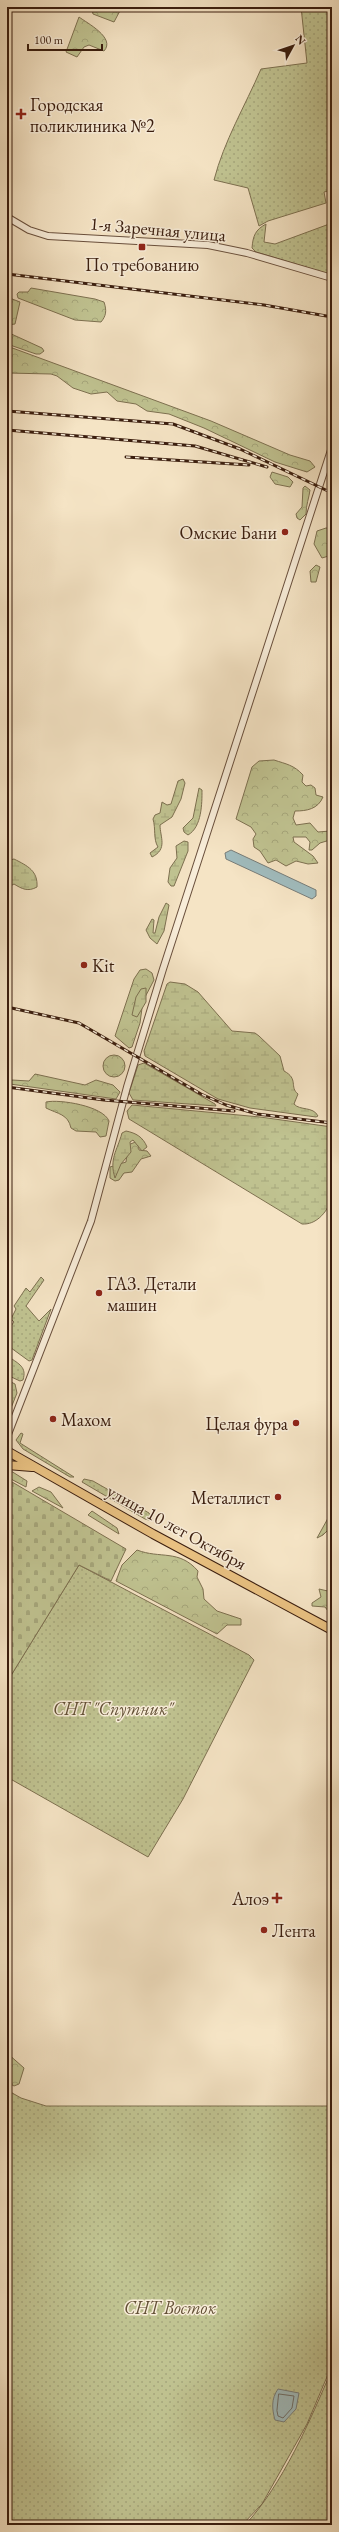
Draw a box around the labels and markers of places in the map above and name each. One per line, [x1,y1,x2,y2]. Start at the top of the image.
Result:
place label: Городская поликлиника №2 [30,93,155,137]
marker: Городская поликлиника №2 [15,108,27,120]
marker: По требованию [137,242,147,252]
place label: По требованию [85,253,199,276]
place label: Омские Бани [180,521,277,544]
marker: Омские Бани [280,527,290,537]
place label: Kit [92,954,115,977]
marker: Kit [79,960,89,970]
place label: ГАЗ. Детали машин [107,1272,197,1316]
marker: ГАЗ. Детали машин [94,1288,104,1298]
place label: Махом [61,1408,112,1431]
place label: Целая фура [205,1412,289,1435]
marker: Махом [48,1414,58,1424]
marker: Целая фура [291,1418,301,1428]
place label: Металлист [191,1486,271,1509]
marker: Металлист [273,1492,283,1502]
place label: Алоэ [231,1887,269,1910]
marker: Алоэ [272,1893,282,1903]
place label: Лента [272,1919,317,1942]
marker: Лента [259,1925,269,1935]

